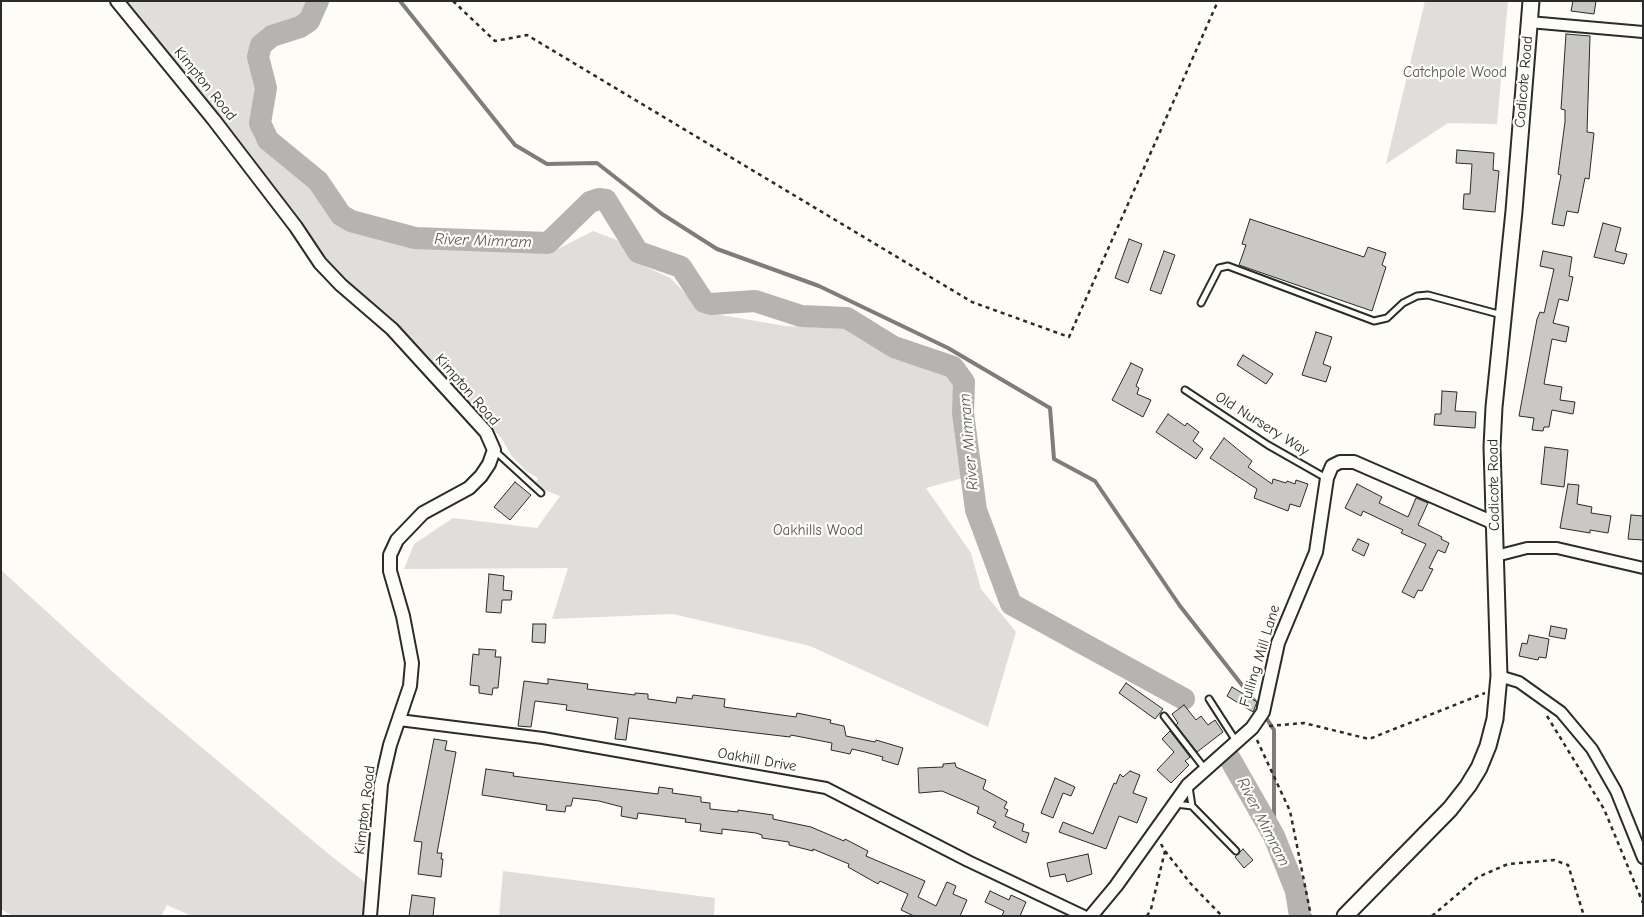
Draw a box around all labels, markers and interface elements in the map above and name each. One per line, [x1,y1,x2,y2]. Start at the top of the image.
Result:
street label: Codicote Road [1511,35,1537,129]
street label: Kimpton Road [170,44,240,124]
park label: Catchpole Wood [1403,64,1507,82]
water label: River Mimram [434,230,532,252]
street label: Kimpton Road [431,350,503,430]
street label: Old Nursery Way [1212,388,1312,460]
water label: River Mimram [955,393,983,491]
street label: Codicote Road [1484,439,1504,531]
park label: Oakhills Wood [773,522,863,540]
street label: Fulling Mill Lane [1236,603,1284,709]
street label: Oakhill Drive [716,744,798,776]
street label: Kimpton Road [351,764,379,856]
water label: River Mimram [1232,774,1294,870]

